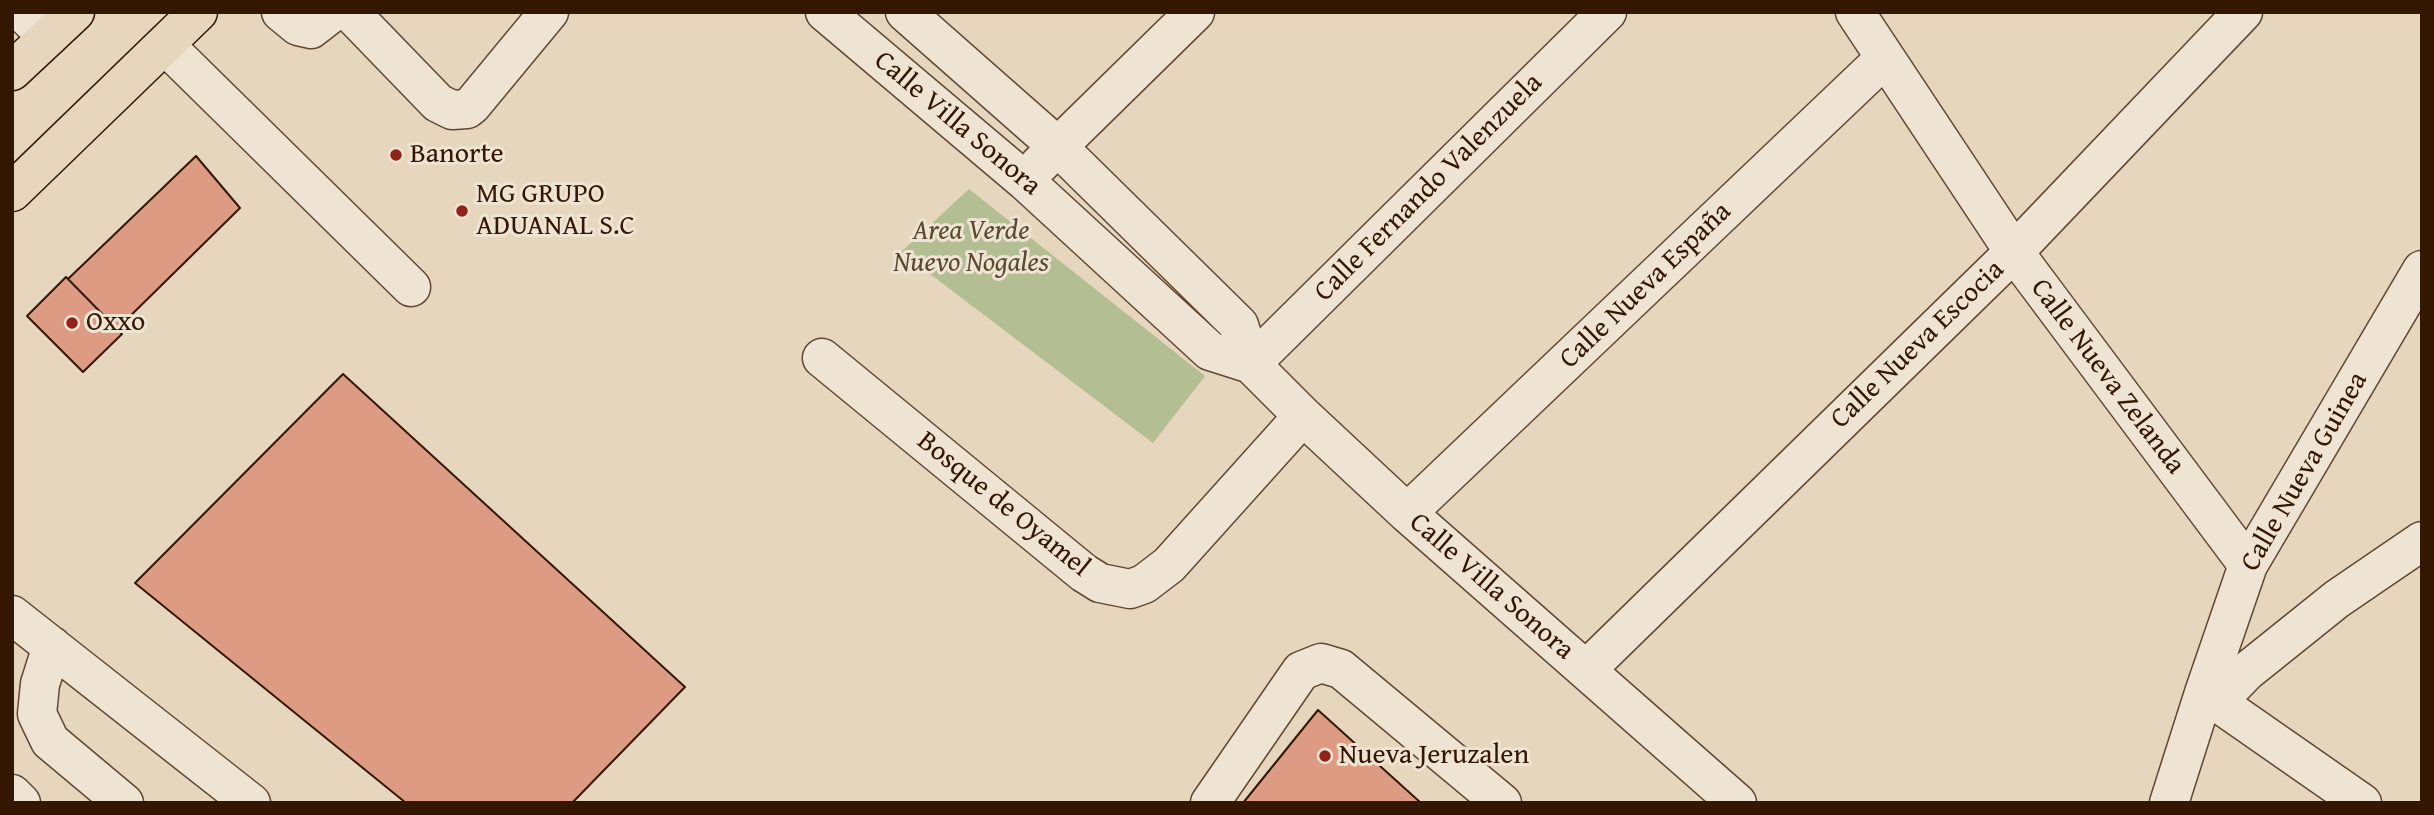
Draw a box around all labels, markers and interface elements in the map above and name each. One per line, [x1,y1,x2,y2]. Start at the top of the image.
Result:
street label: Calle Villa Sonora [867,45,1047,203]
street label: Calle Fernando Valenzuela [1308,67,1550,309]
place label: Banorte [410,138,504,172]
marker: Banorte [388,147,404,163]
place label: MG GRUPO ADUANAL S.C [476,178,635,244]
street label: Calle Nueva España [1553,196,1739,376]
marker: MG GRUPO ADUANAL S.C [454,203,470,219]
park label: Area Verde Nuevo Nogales [893,215,1049,281]
street label: Calle Nueva Escocia [1824,254,2012,436]
street label: Calle Nueva Zelanda [2023,273,2191,481]
place label: Oxxo [86,306,145,340]
marker: Oxxo [64,315,80,331]
street label: Calle Nueva Guinea [2234,366,2376,578]
street label: Bosque de Oyamel [910,425,1096,585]
street label: Calle Villa Sonora [1402,506,1580,668]
place label: Nueva Jeruzalen [1339,739,1529,773]
marker: Nueva Jeruzalen [1317,748,1333,764]

